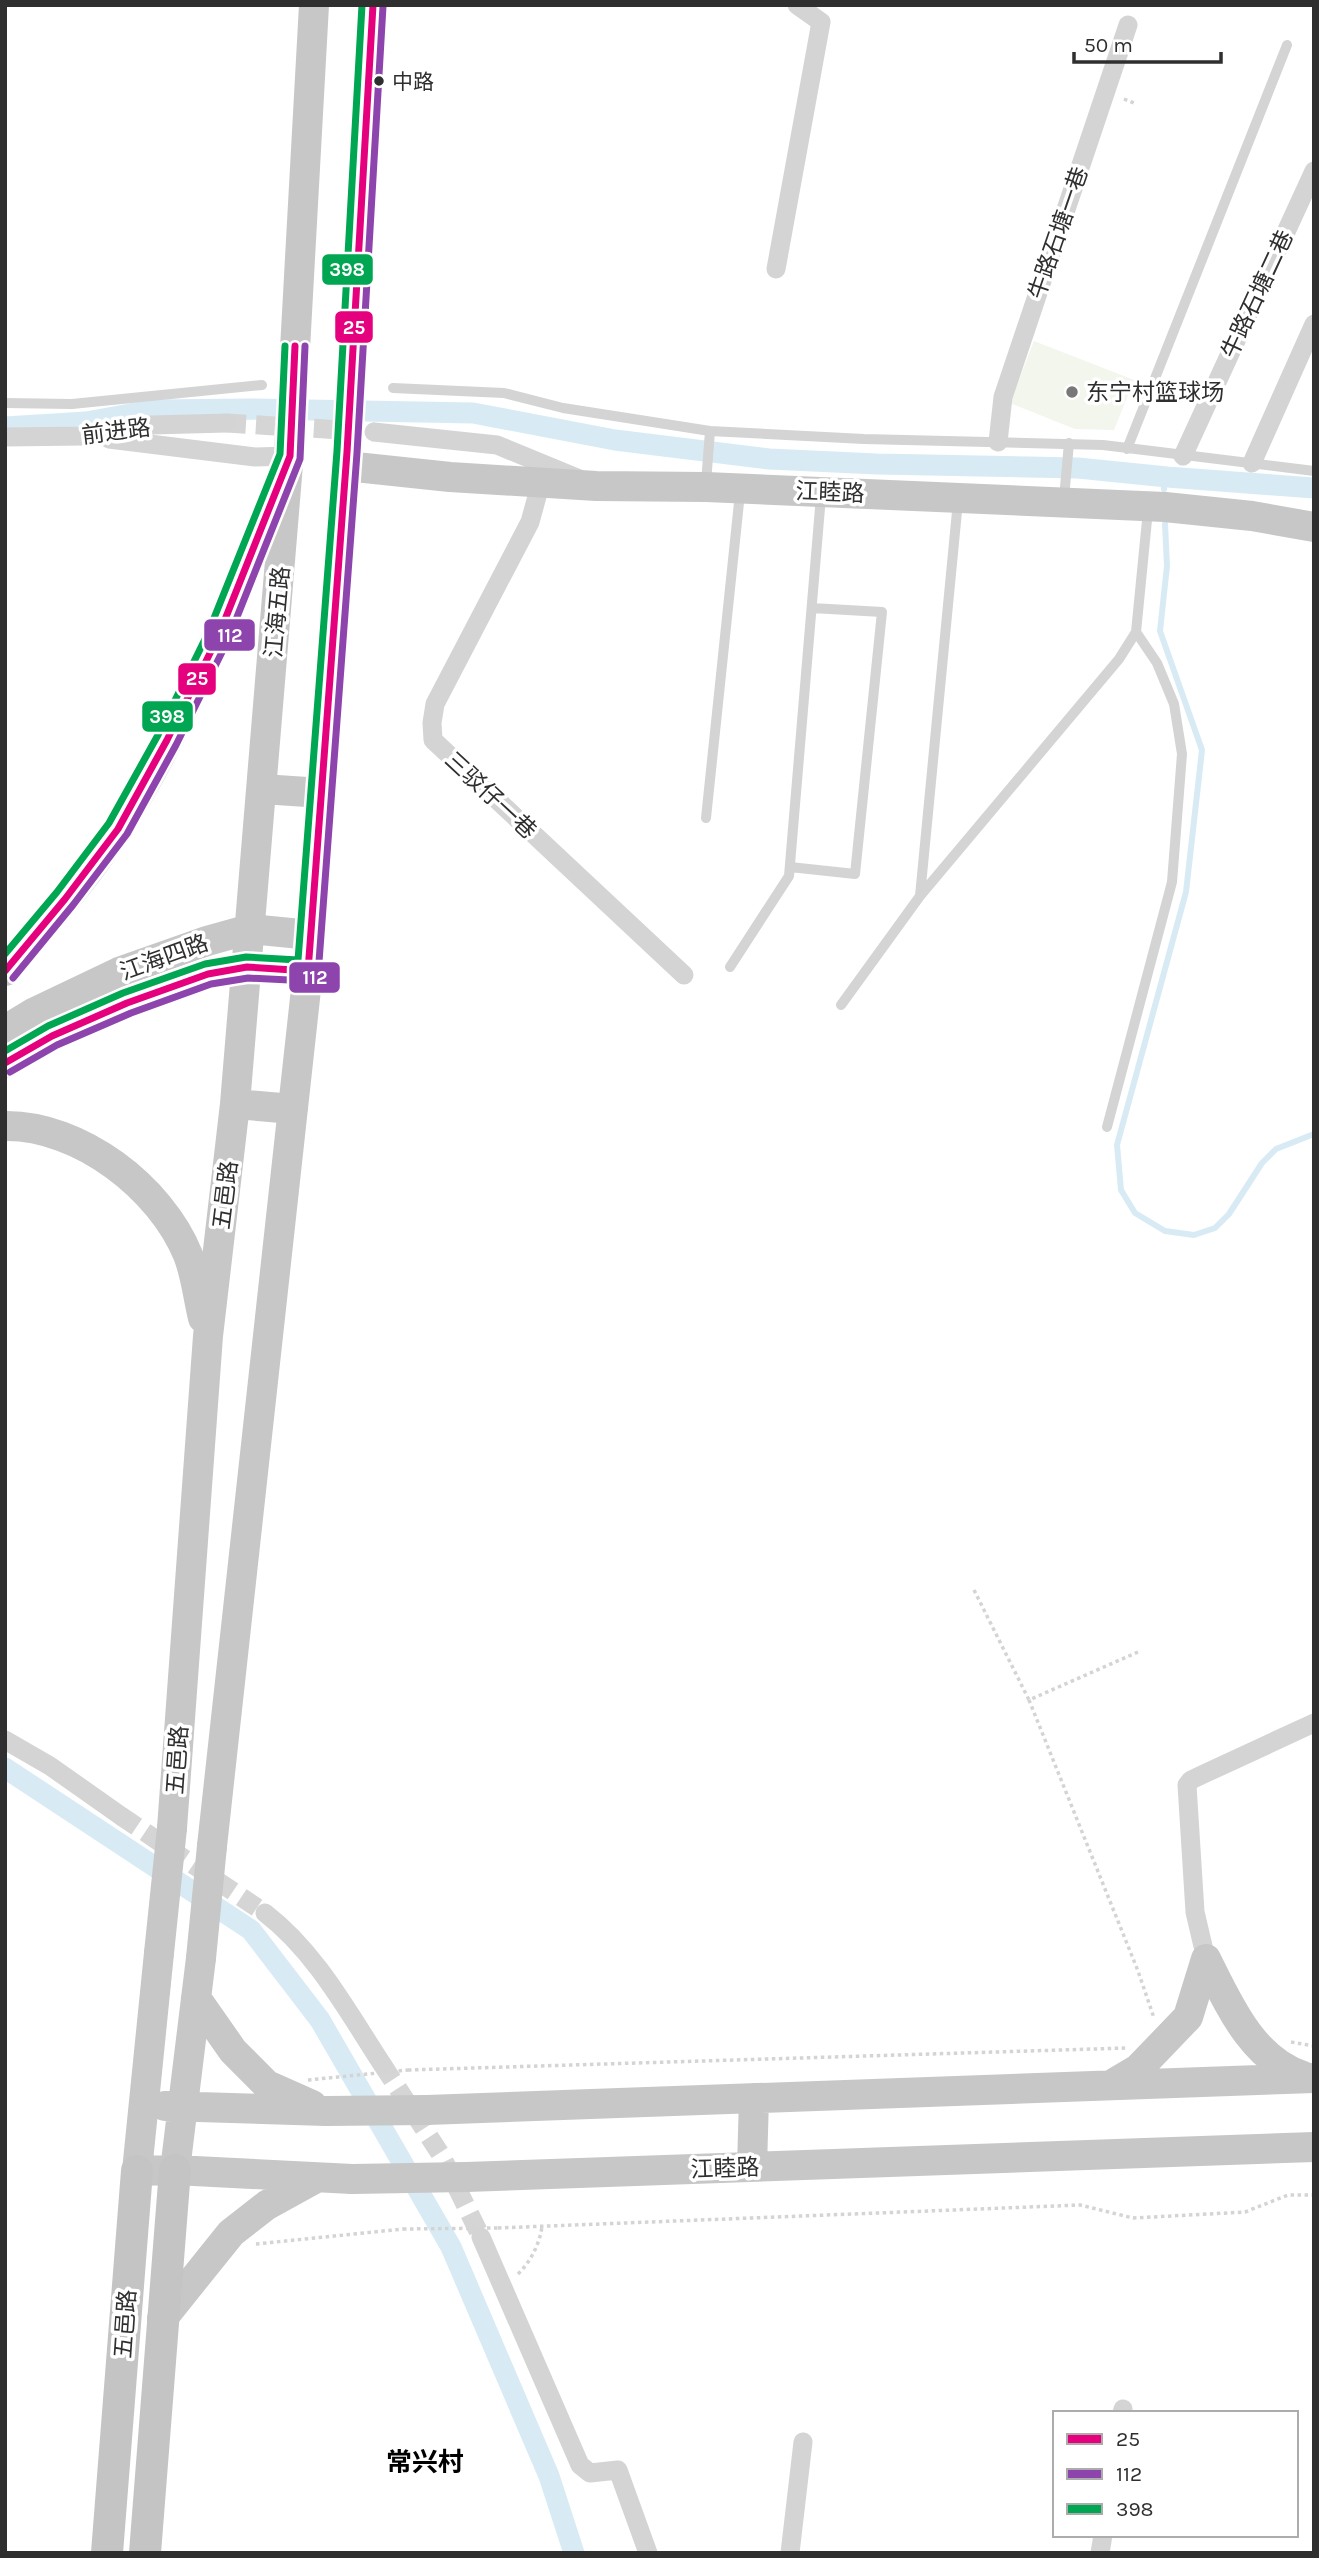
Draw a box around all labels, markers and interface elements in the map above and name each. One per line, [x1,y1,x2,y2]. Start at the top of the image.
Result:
scale bar [1074,21,1221,65]
text: 50 m [1084,33,1133,57]
place label: 中路 [392,70,434,94]
marker: 中路 [372,74,386,88]
street label: 牛路石塘一巷 [1023,164,1094,303]
street label: 牛路石塘二巷 [1216,226,1299,362]
line badge: 398 [321,253,374,286]
text: 398 [329,259,365,281]
line badge: 25 [334,310,374,344]
text: 25 [343,317,365,339]
place label: 东宁村篮球场 [1086,379,1224,406]
marker: 东宁村篮球场 [1064,384,1080,400]
street label: 前进路 [80,414,152,449]
street label: 江睦路 [795,478,865,507]
street label: 江海五路 [260,565,295,659]
line badge: 112 [203,618,256,652]
text: 112 [217,625,243,647]
line badge: 25 [177,662,217,696]
text: 25 [186,668,208,690]
line badge: 398 [141,700,194,733]
text: 398 [149,706,185,728]
street label: 三驳仔一巷 [439,746,542,844]
street label: 江海四路 [116,929,212,986]
line badge: 112 [288,961,341,994]
text: 112 [302,967,328,989]
street label: 五邑路 [208,1159,243,1231]
street label: 五邑路 [162,1725,193,1795]
street label: 江睦路 [690,2154,760,2183]
street label: 五邑路 [110,2289,141,2359]
legend [1053,2411,1298,2537]
text: 25 [1116,2427,1140,2451]
district label: 常兴村 [386,2447,464,2478]
text: 112 [1116,2462,1142,2486]
text: 398 [1116,2497,1154,2521]

